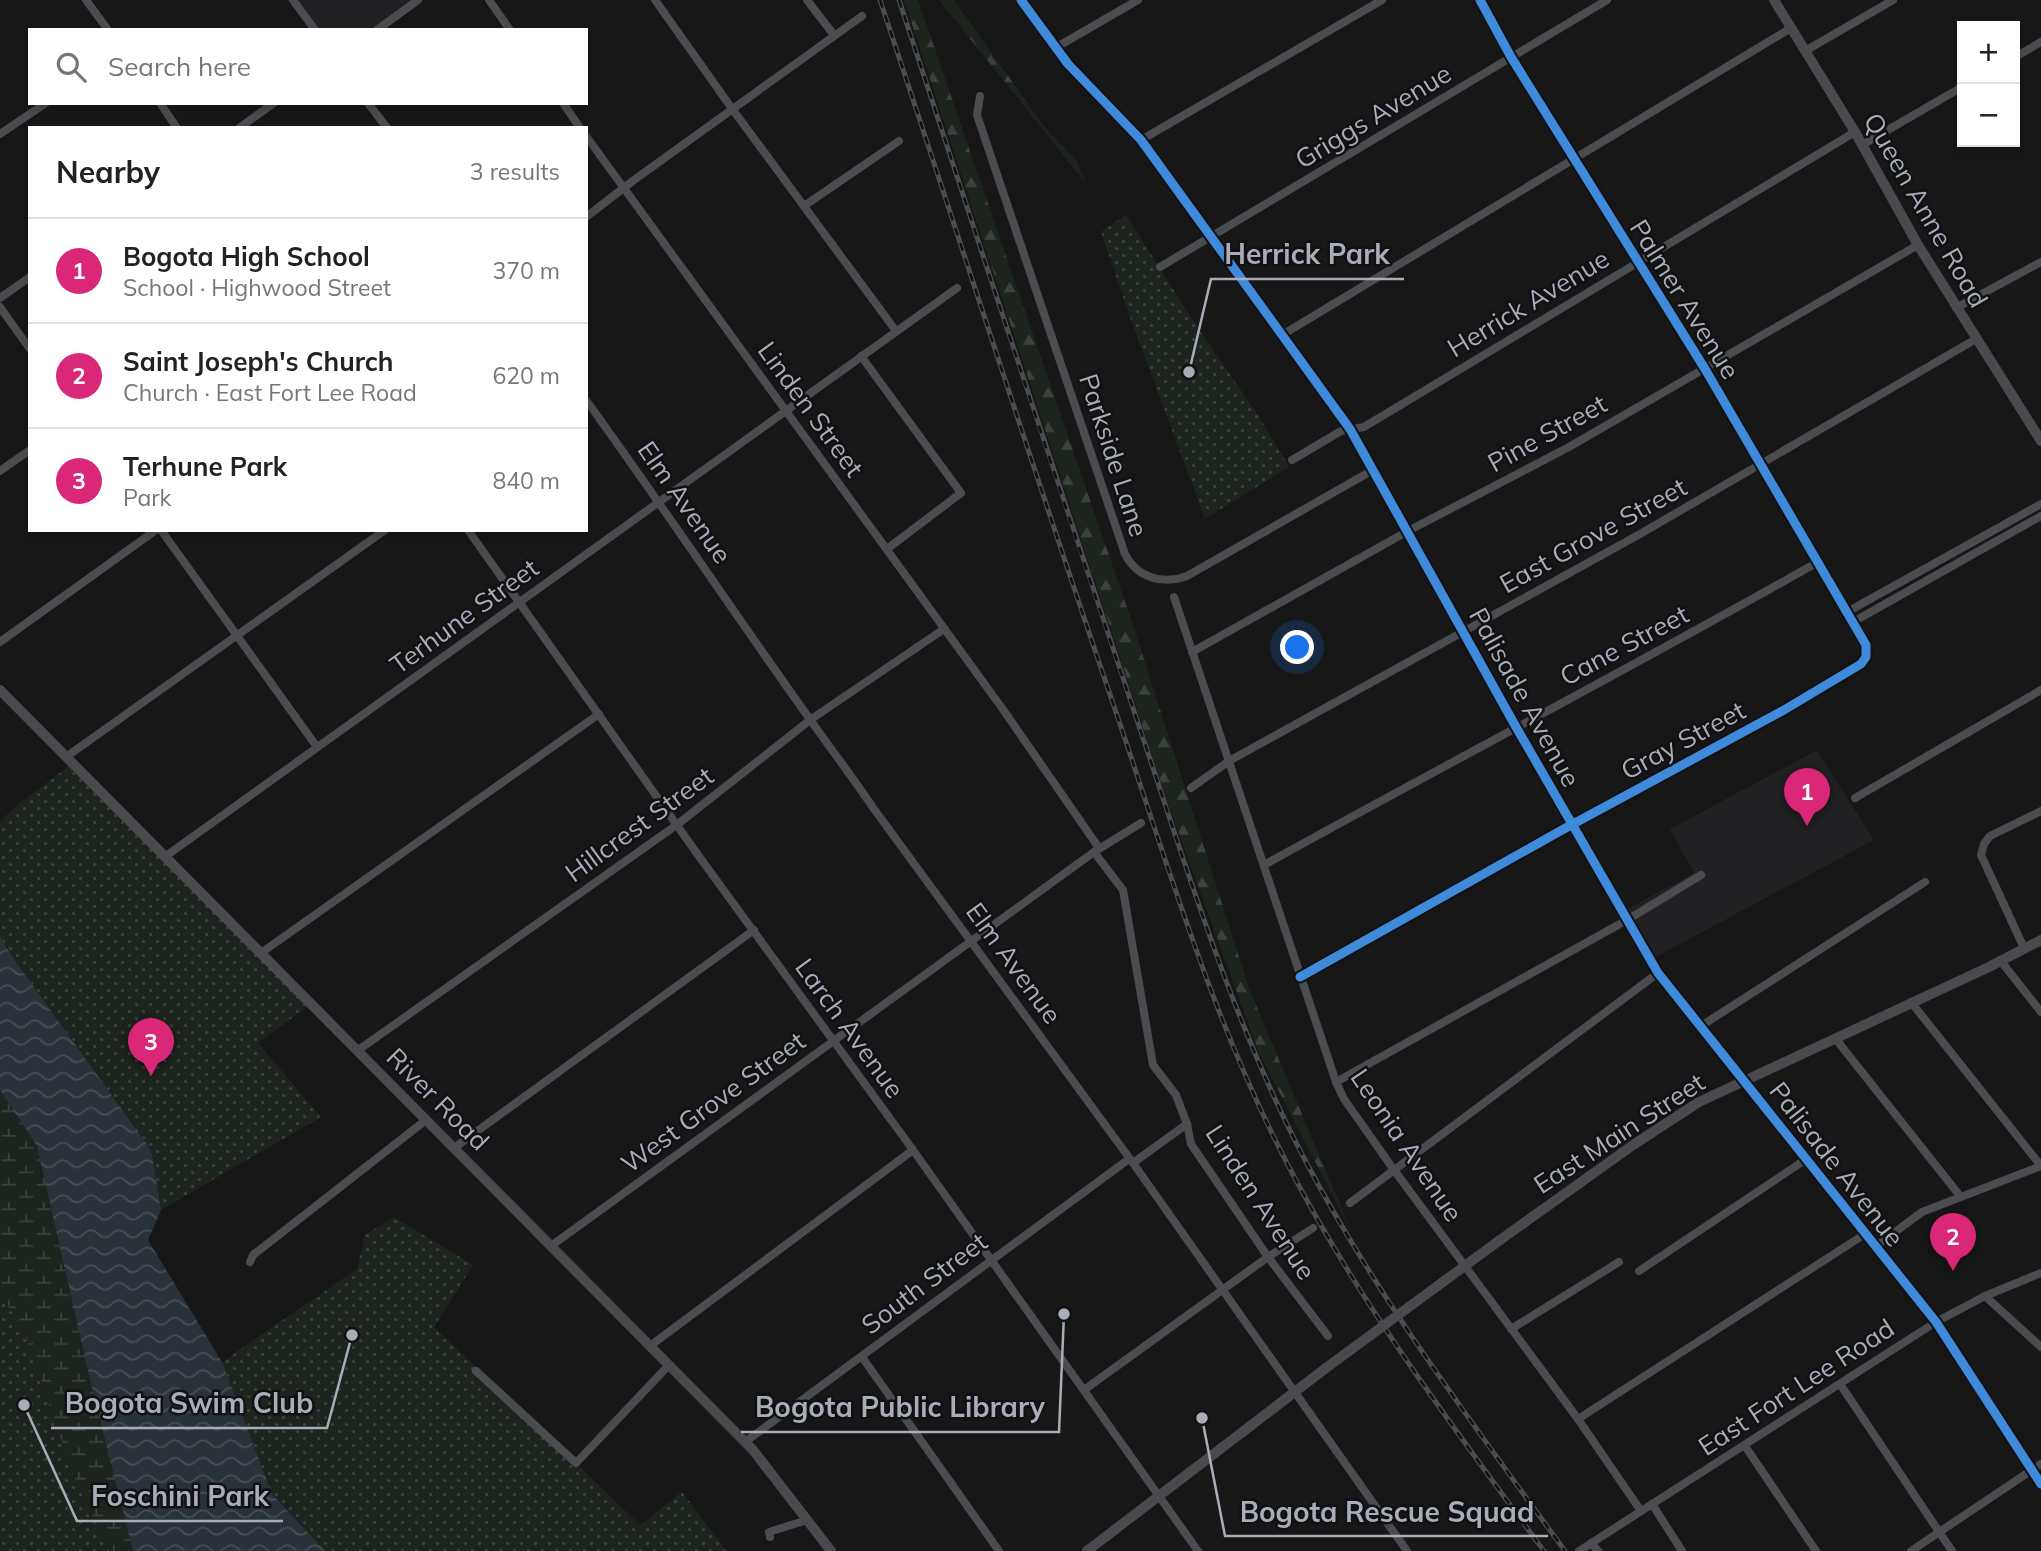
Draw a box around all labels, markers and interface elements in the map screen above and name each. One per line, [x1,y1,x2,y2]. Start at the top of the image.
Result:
map controls [1957,21,2020,147]
button: + [1957,21,2020,84]
search box [28,28,588,105]
icon: search [52,48,90,86]
text: Search here [108,50,251,83]
street label: Griggs Avenue [1289,56,1457,176]
button: − [1957,84,2020,147]
street label: Queen Anne Road [1857,107,1995,313]
text: Nearby [56,153,160,191]
text: 3 results [470,157,560,186]
street label: Palmer Avenue [1623,213,1747,385]
callout: Herrick Park [1211,230,1404,279]
text: Herrick Park [1224,236,1390,271]
text: Bogota High School [123,240,370,273]
street label: Herrick Avenue [1441,242,1615,364]
text: 1 [72,256,86,285]
text: 370 m [492,256,560,285]
text: School · Highwood Street [123,273,391,302]
street label: Linden Street [751,335,871,483]
text: Saint Joseph's Church [123,345,393,378]
text: 2 [72,361,86,390]
text: 620 m [492,361,560,390]
street label: Parkside Lane [1072,369,1156,541]
text: Church · East Fort Lee Road [123,378,417,407]
street label: Pine Street [1482,387,1612,479]
street label: Elm Avenue [631,435,739,569]
text: Terhune Park [123,450,287,483]
text: 3 [72,466,86,495]
text: 840 m [492,466,560,495]
street label: East Grove Street [1494,470,1692,600]
text: Park [123,483,171,512]
street label: Terhune Street [383,551,545,681]
street label: Cane Street [1554,597,1694,693]
street label: Palisade Avenue [1462,602,1588,792]
your location [1280,630,1314,664]
street label: Gray Street [1615,693,1751,787]
street label: Hillcrest Street [558,759,720,889]
pin: 1 [1784,768,1830,826]
street label: Elm Avenue [959,896,1069,1030]
street label: Larch Avenue [788,952,912,1104]
pin: 3 [128,1018,174,1076]
street label: West Grove Street [614,1024,812,1180]
street label: River Road [380,1041,496,1157]
street label: Leonia Avenue [1344,1062,1470,1228]
street label: East Main Street [1527,1065,1711,1201]
street label: Palisade Avenue [1762,1075,1912,1253]
street label: Linden Avenue [1199,1118,1323,1286]
pin: 2 [1930,1213,1976,1271]
street label: South Street [855,1225,993,1341]
street label: East Fort Lee Road [1692,1311,1900,1463]
callout: Bogota Swim Club [51,1379,327,1428]
callout: Bogota Public Library [741,1383,1059,1432]
text: Bogota Swim Club [65,1385,313,1420]
text: Bogota Public Library [755,1389,1046,1424]
callout: Foschini Park [77,1472,283,1521]
text: Foschini Park [91,1478,270,1513]
callout: Bogota Rescue Squad [1225,1487,1548,1536]
text: Bogota Rescue Squad [1240,1494,1534,1529]

